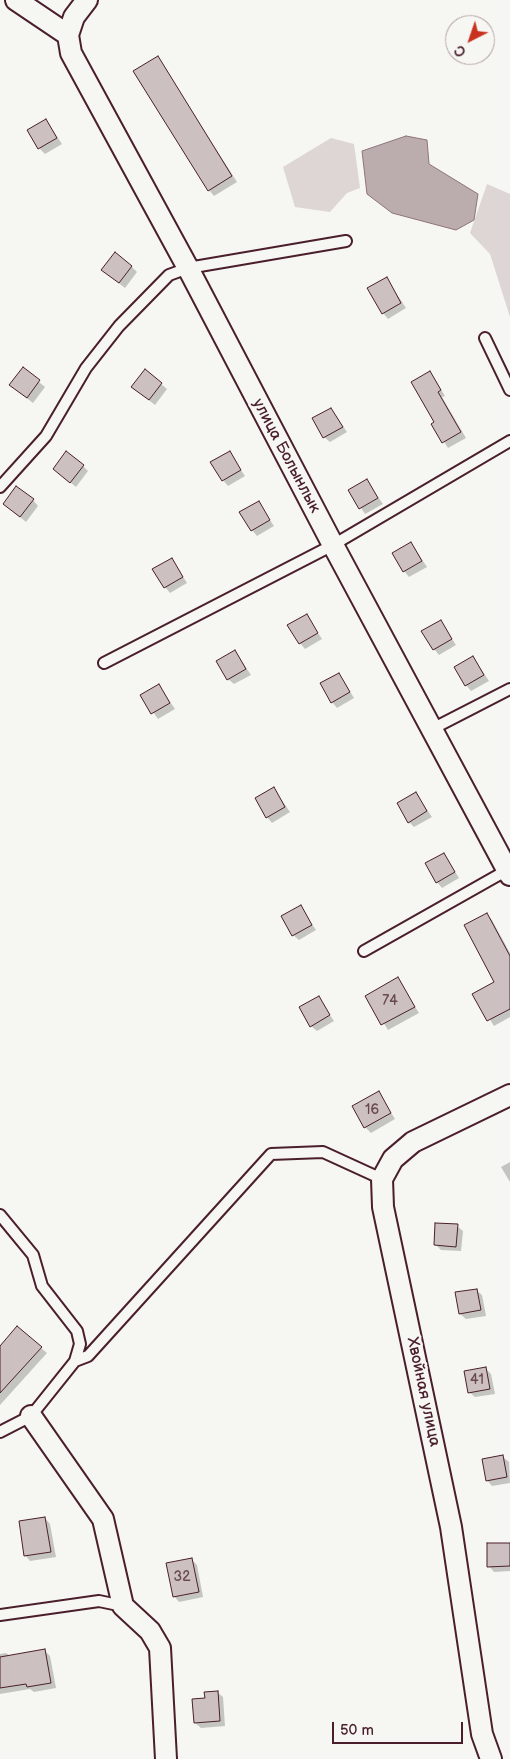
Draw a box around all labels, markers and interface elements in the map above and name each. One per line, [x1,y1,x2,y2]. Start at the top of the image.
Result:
north arrow [445,15,495,65]
text: С [451,41,470,61]
street label: улица Болынлык [248,396,324,516]
house number: 74 [382,993,398,1009]
house number: 16 [365,1102,379,1118]
street label: Хвойная улица [402,1335,444,1449]
house number: 41 [470,1372,484,1388]
house number: 32 [174,1569,190,1585]
scale bar [335,1712,466,1744]
text: 50 m [340,1721,374,1740]

